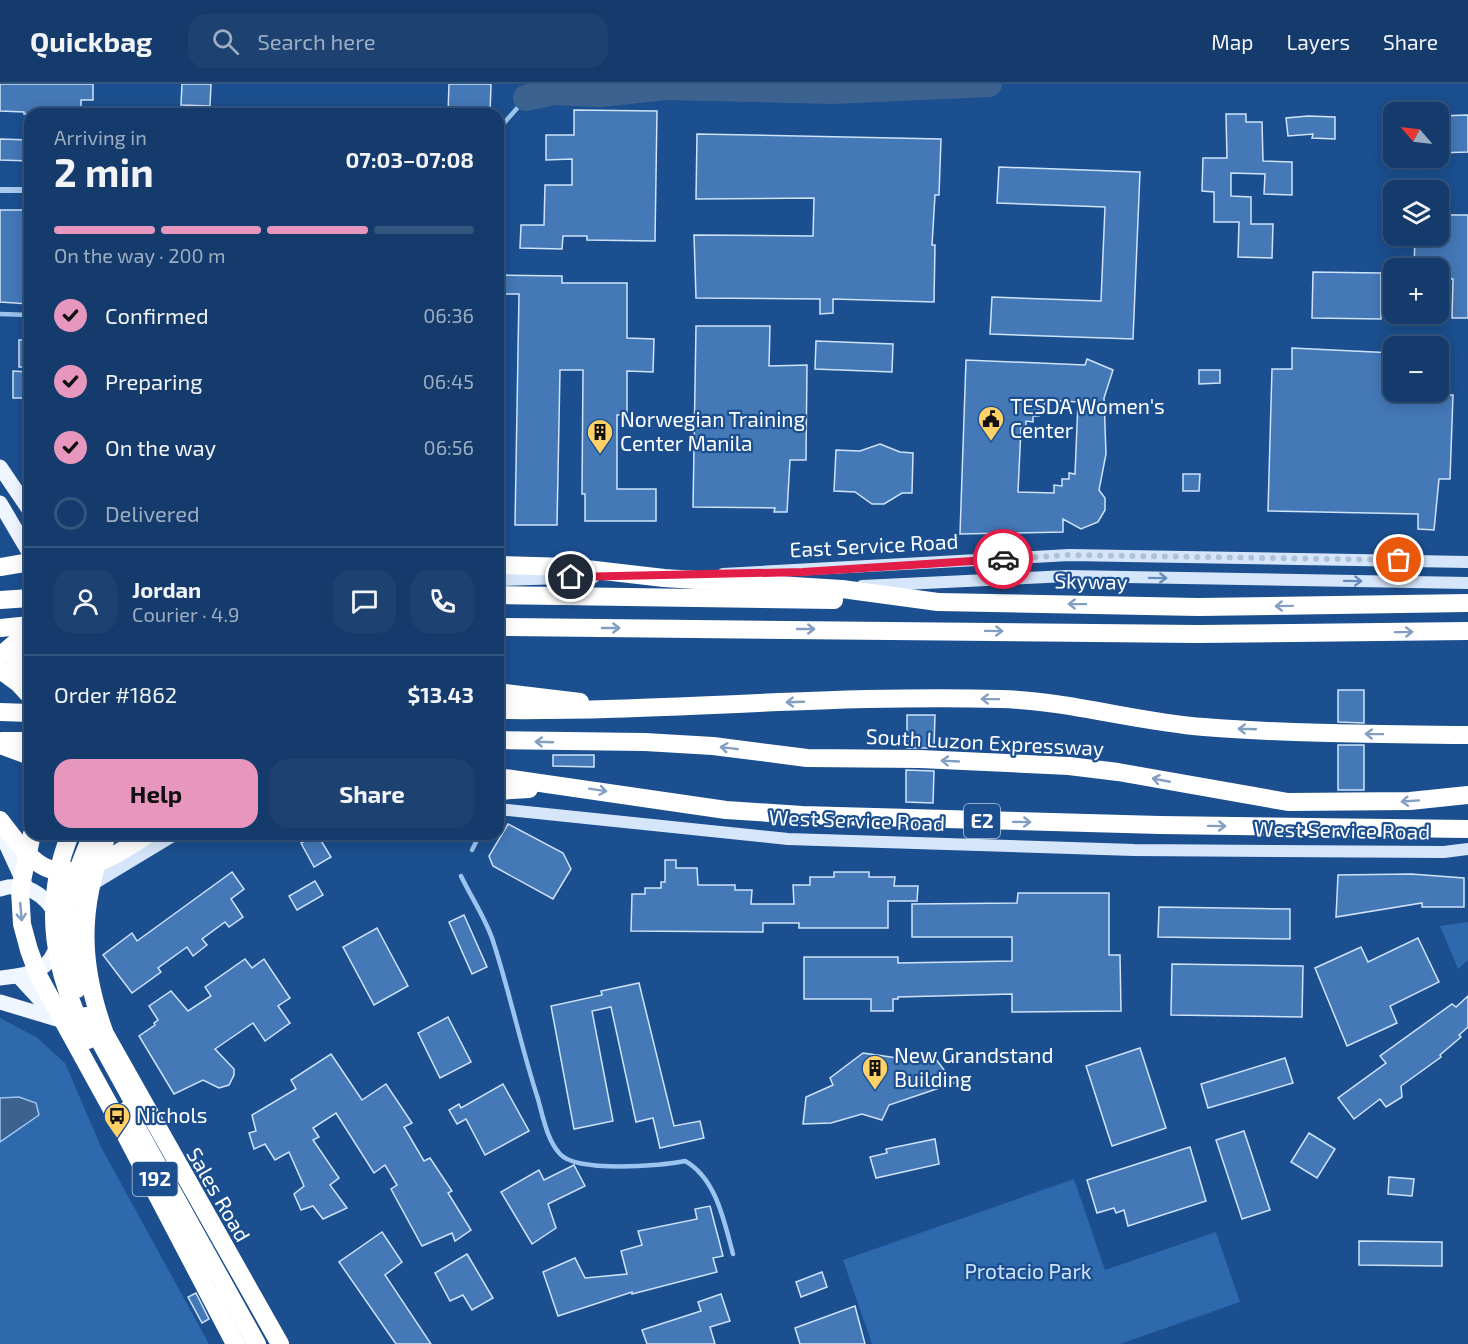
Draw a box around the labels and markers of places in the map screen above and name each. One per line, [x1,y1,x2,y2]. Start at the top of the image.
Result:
place label: TESDA Women's Center [1010,393,1165,442]
public building icon: TESDA Women's Center [976,404,1006,442]
place label: Norwegian Training Center Manila [620,406,806,455]
building icon: Norwegian Training Center Manila [585,417,615,455]
pin [1373,534,1424,585]
pin [545,551,596,602]
place label: New Grandstand Building [894,1042,1053,1091]
building icon: New Grandstand Building [860,1053,890,1091]
bus stop icon: Nichols [102,1101,132,1139]
place label: Nichols [136,1102,207,1127]

